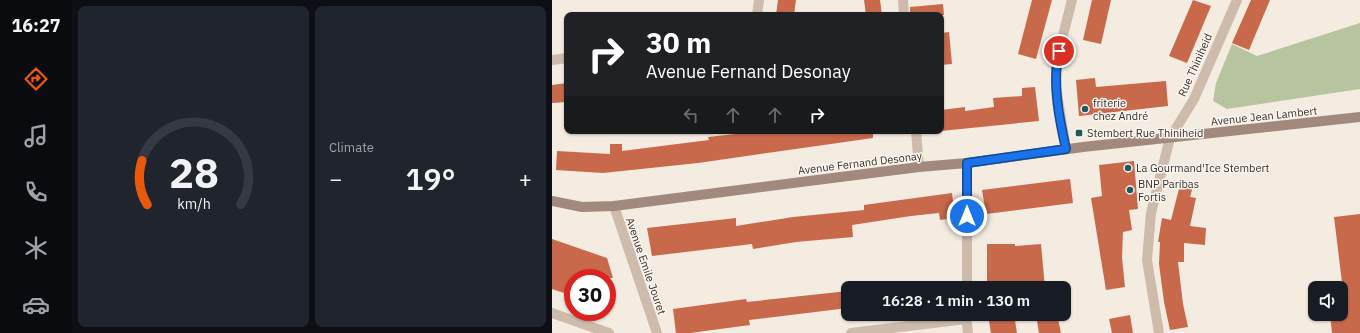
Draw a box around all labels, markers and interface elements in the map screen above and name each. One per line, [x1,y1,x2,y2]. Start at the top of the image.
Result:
text: 16:27 [11,14,61,37]
text: 30 m [646,24,711,61]
icon: right [580,28,632,80]
street label: Rue Thiniheid [1175,31,1215,99]
pin [1042,34,1076,68]
icon: arrive [1048,40,1070,62]
text: Avenue Fernand Desonay [646,60,851,83]
icon: directions [22,65,50,93]
place label: friterie chez André [1093,96,1148,123]
street label: Avenue Jean Lambert [1210,103,1318,129]
icon: left [680,104,702,126]
icon: ahead [722,104,744,126]
icon: ahead [764,104,786,126]
icon: right [806,104,828,126]
marker: friterie chez André [1080,104,1090,114]
icon: music [22,122,50,150]
place label: Stembert Rue Thiniheid [1087,126,1203,140]
marker: Stembert Rue Thiniheid [1074,128,1084,138]
text: Climate [329,139,374,156]
text: 28 [169,144,218,198]
street label: Avenue Fernand Desonay [797,148,923,178]
text: 19° [405,159,456,198]
place label: La Gourmand'Ice Stembert [1136,161,1270,175]
marker: La Gourmand'Ice Stembert [1123,163,1133,173]
text: − [329,164,342,193]
text: + [519,164,532,193]
place label: BNP Paribas Fortis [1138,177,1199,204]
icon: phone [22,178,50,206]
marker: BNP Paribas Fortis [1125,185,1135,195]
text: km/h [177,193,210,212]
position arrow [946,195,988,237]
street label: Avenue Emile Jouret [623,216,669,316]
icon: climate [22,234,50,262]
speed limit sign: 30 [564,269,616,321]
map controls [1308,281,1348,321]
button: sound [1308,281,1348,321]
icon: car [22,291,50,319]
text: 16:28 · 1 min · 130 m [882,291,1030,310]

